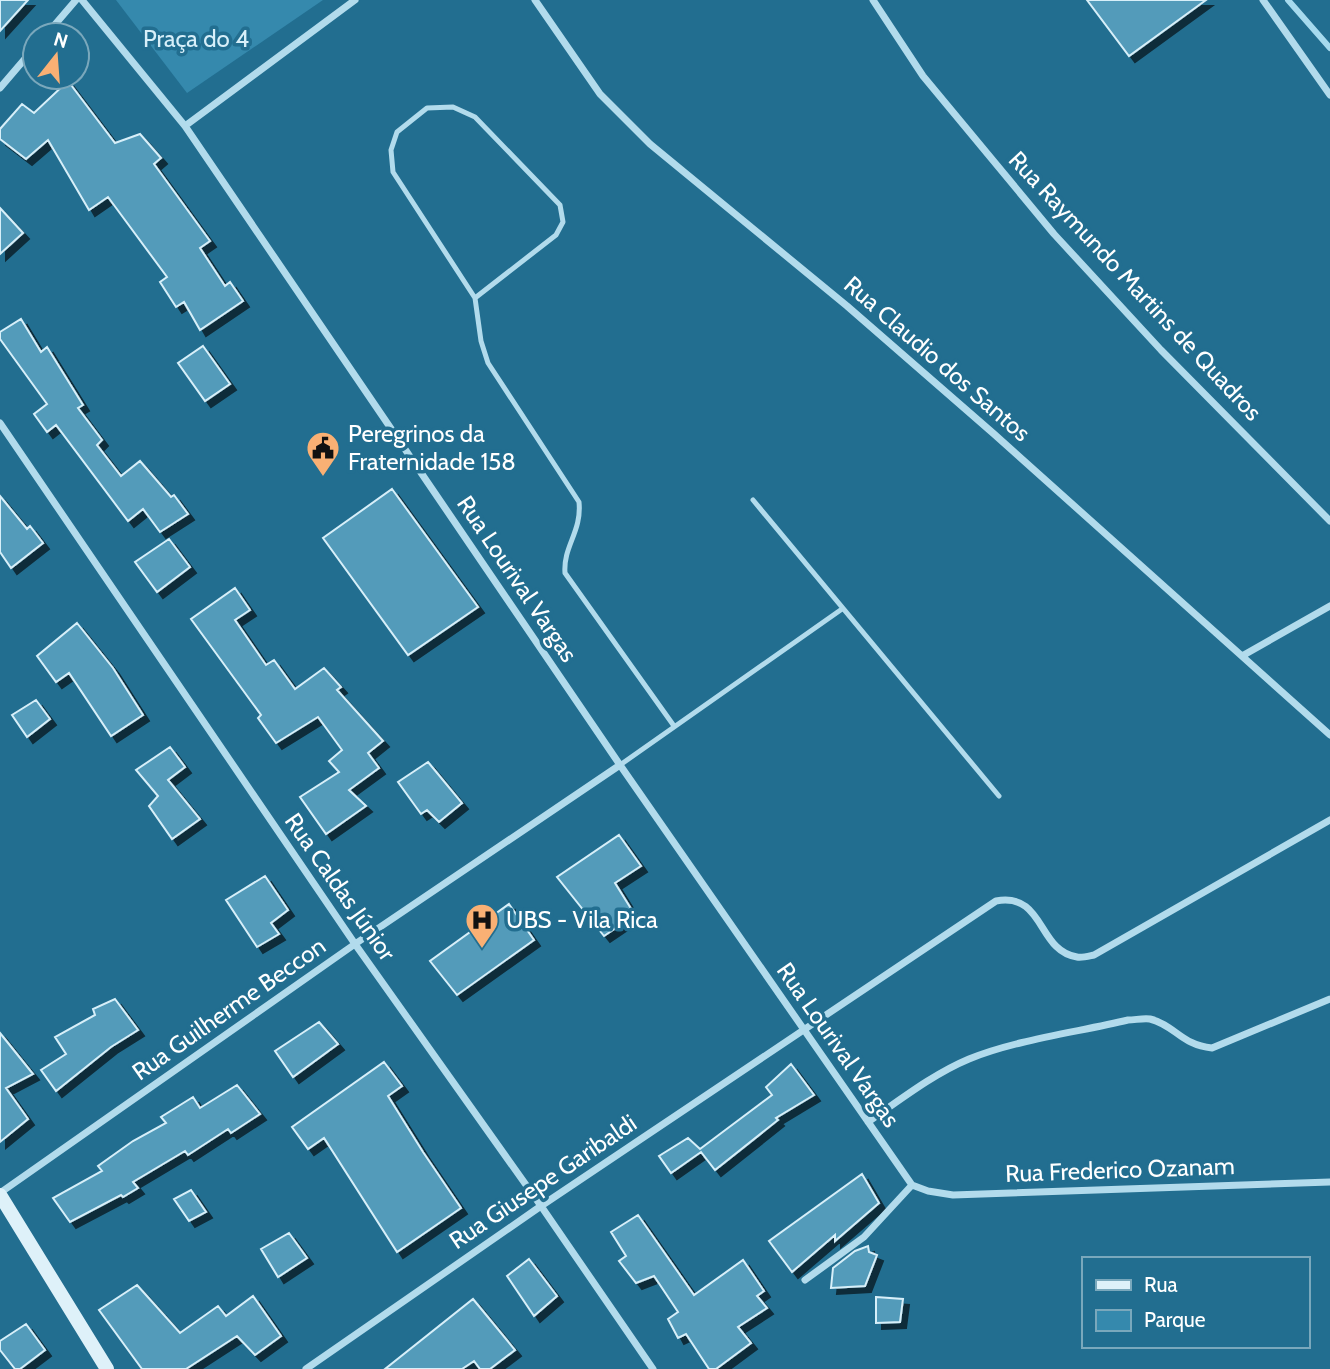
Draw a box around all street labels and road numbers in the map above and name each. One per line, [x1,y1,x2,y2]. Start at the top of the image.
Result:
street label: Rua Raymundo Martins de Quadros [1003,145,1268,426]
street label: Rua Claudio dos Santos [838,270,1036,447]
street label: Rua Lourival Vargas [451,490,584,667]
street label: Rua Caldas Júnior [279,807,402,966]
street label: Rua Guilherme Beccon [126,931,331,1086]
street label: Rua Lourival Vargas [771,957,906,1133]
street label: Rua Giusepe Garibaldi [444,1108,642,1255]
street label: Rua Frederico Ozanam [1005,1151,1235,1188]

